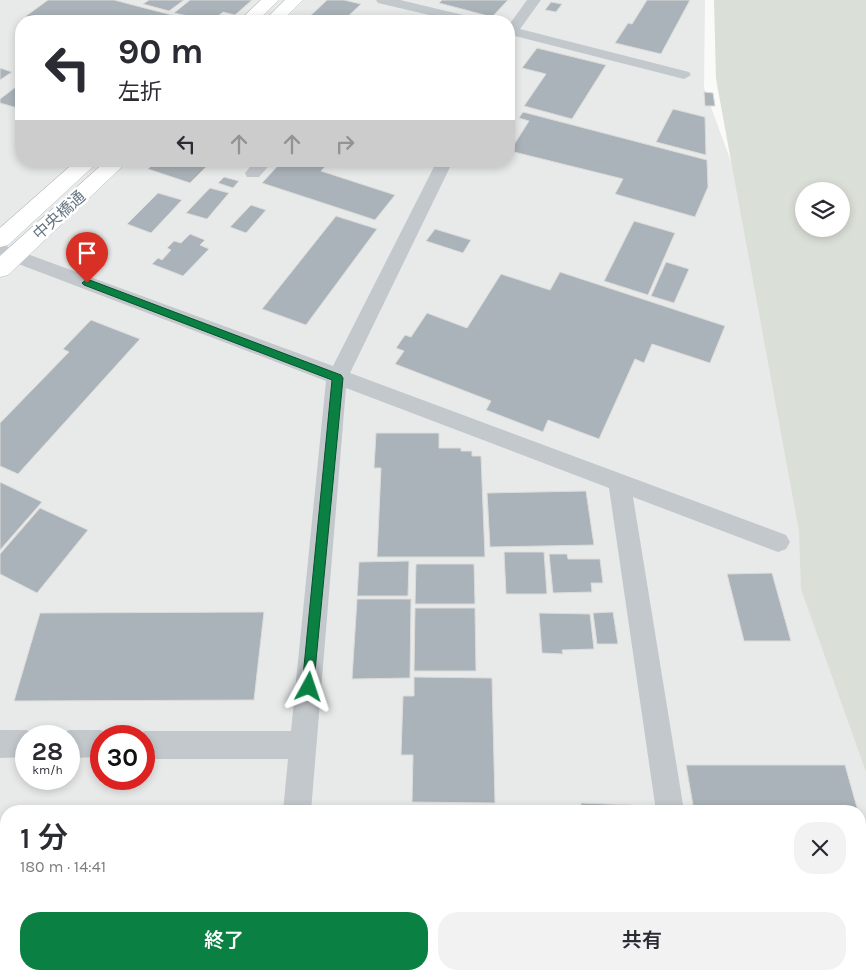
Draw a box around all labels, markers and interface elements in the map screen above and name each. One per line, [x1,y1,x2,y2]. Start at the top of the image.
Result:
text: 90 m [118,31,204,72]
icon: left [35,35,100,100]
text: 左折 [118,79,162,105]
icon: left [172,130,200,158]
icon: ahead [225,130,253,158]
icon: ahead [278,130,306,158]
icon: right [331,130,359,158]
map controls [795,182,850,237]
button: layers [795,182,850,237]
street label: 中央橋通 [29,187,89,243]
pin [66,232,108,283]
icon: arrive [73,239,101,267]
position arrow [282,660,334,712]
speed limit sign: 30 [90,725,155,790]
text: 28 [32,737,63,766]
text: km/h [32,763,63,777]
text: 1 分 [20,820,68,856]
button: close [794,822,846,874]
text: 180 m · 14:41 [20,857,106,876]
button: 終了 [20,912,428,970]
button: 共有 [438,912,846,970]

